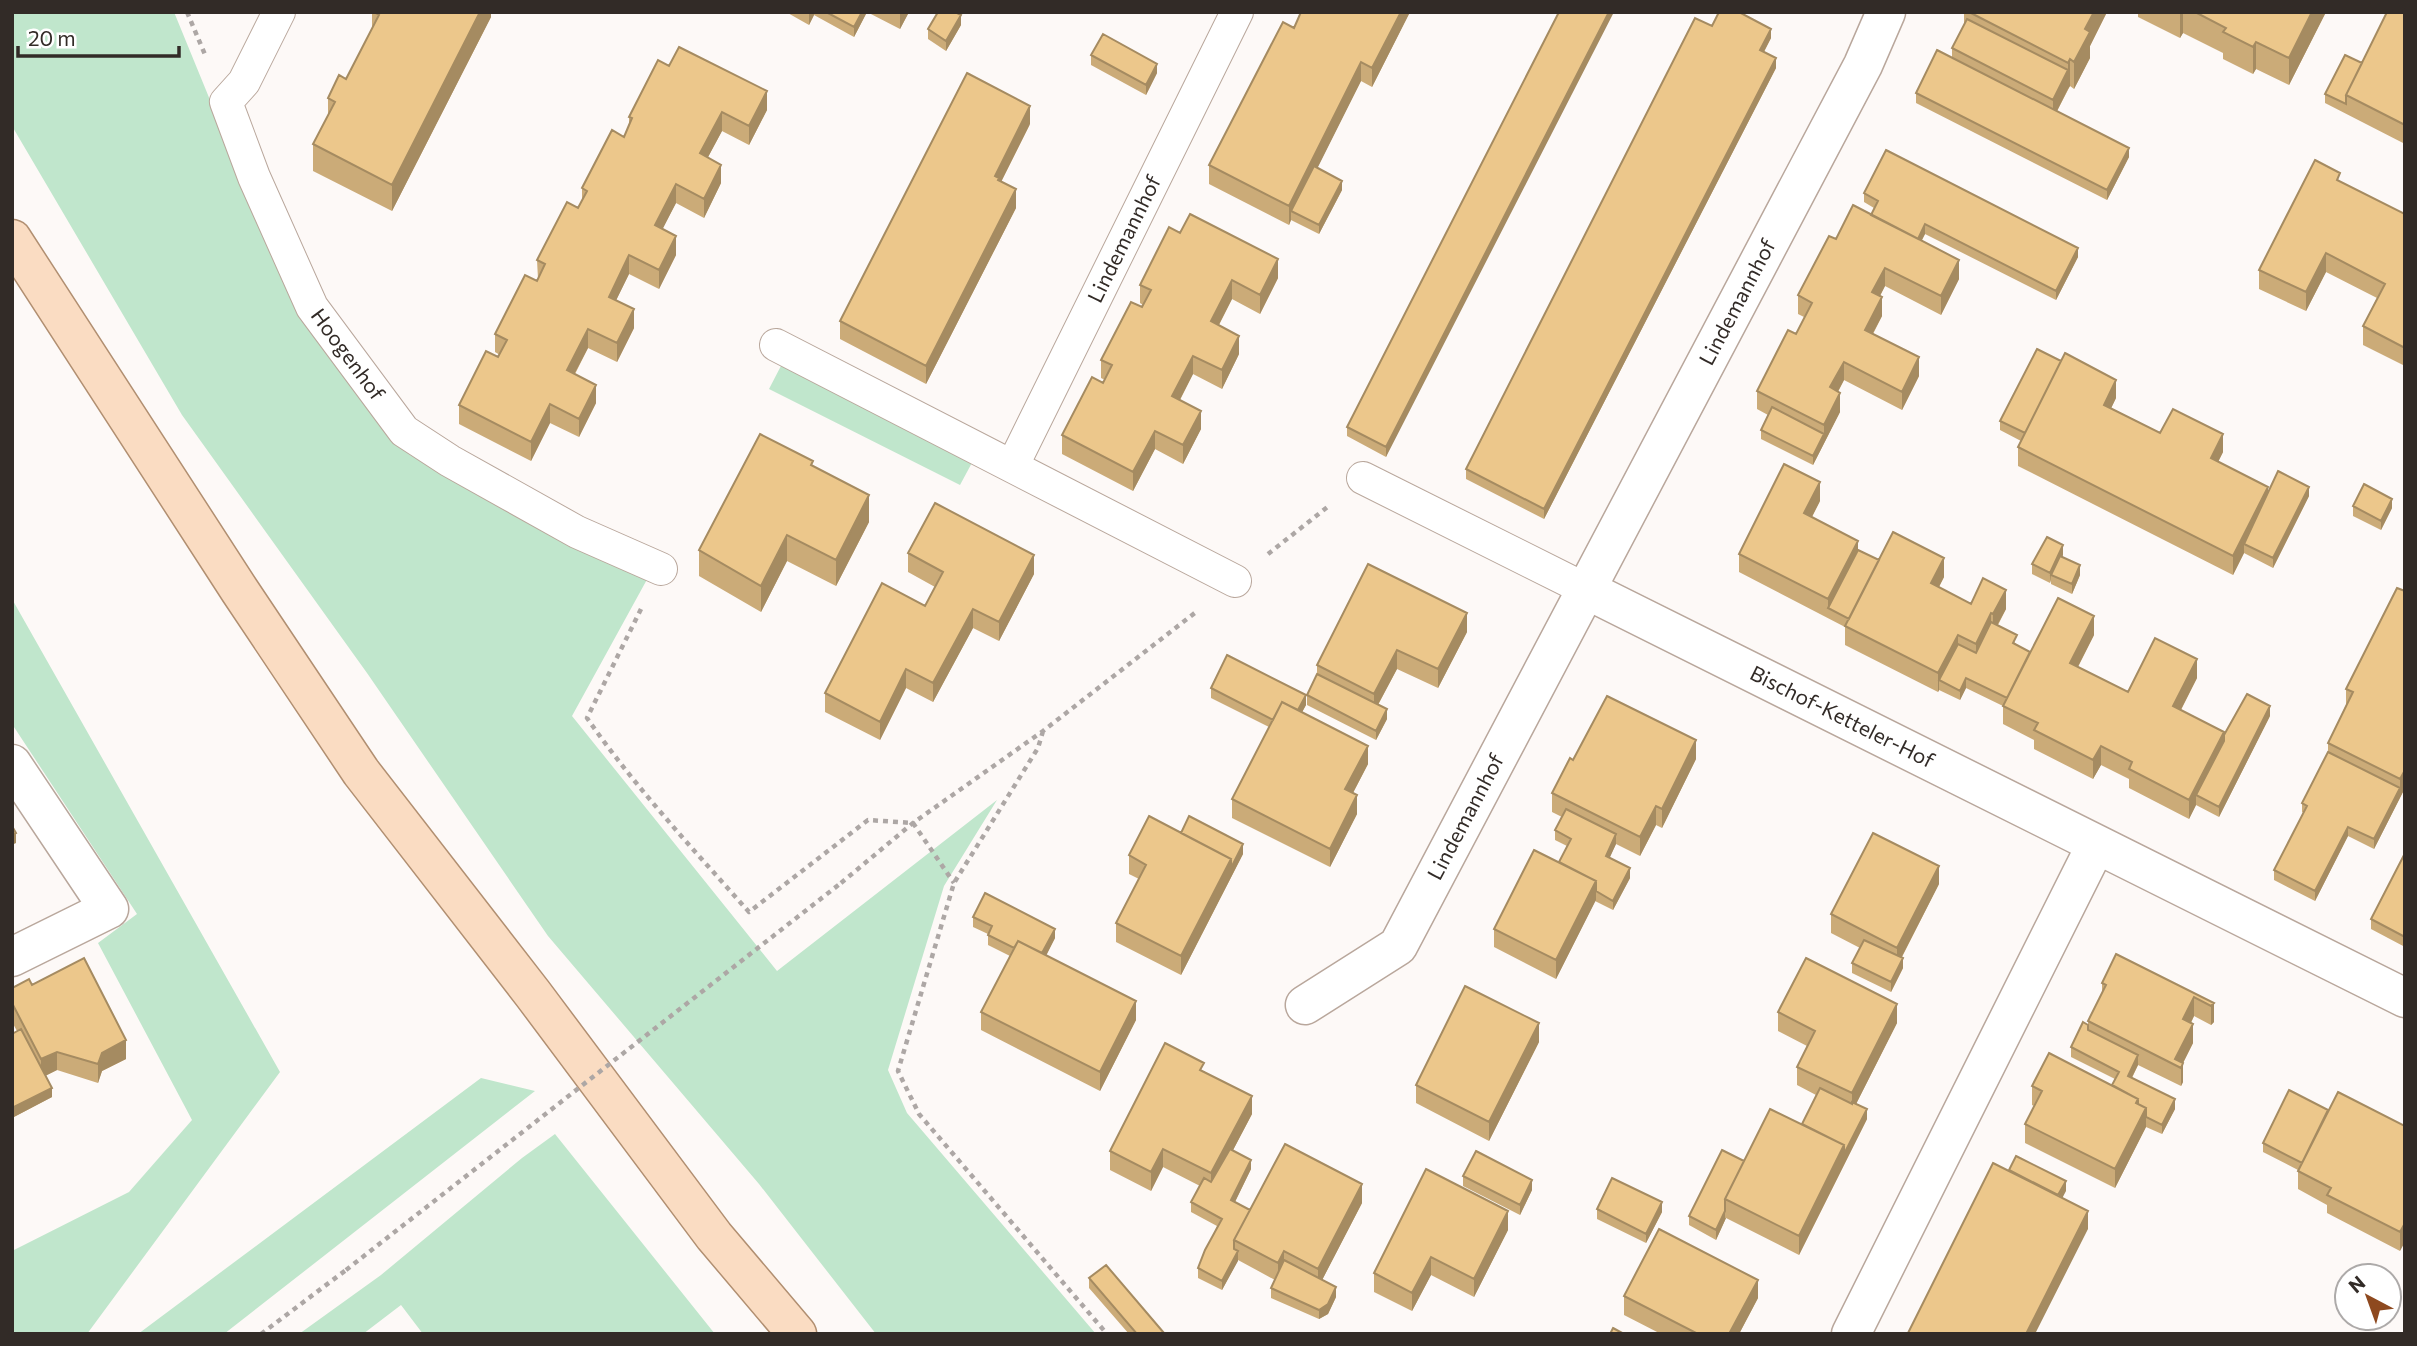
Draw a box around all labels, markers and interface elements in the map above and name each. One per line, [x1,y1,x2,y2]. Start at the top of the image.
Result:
scale bar [18,14,178,58]
text: 20 m [28,25,76,50]
street label: Lindemannhof [1081,170,1166,306]
street label: Lindemannhof [1693,234,1780,369]
street label: Hoogenhof [306,303,391,405]
street label: Bischof-Ketteler-Hof [1746,659,1940,773]
street label: Lindemannhof [1421,748,1509,884]
north arrow [2333,1262,2403,1332]
text: N [2344,1270,2369,1297]

